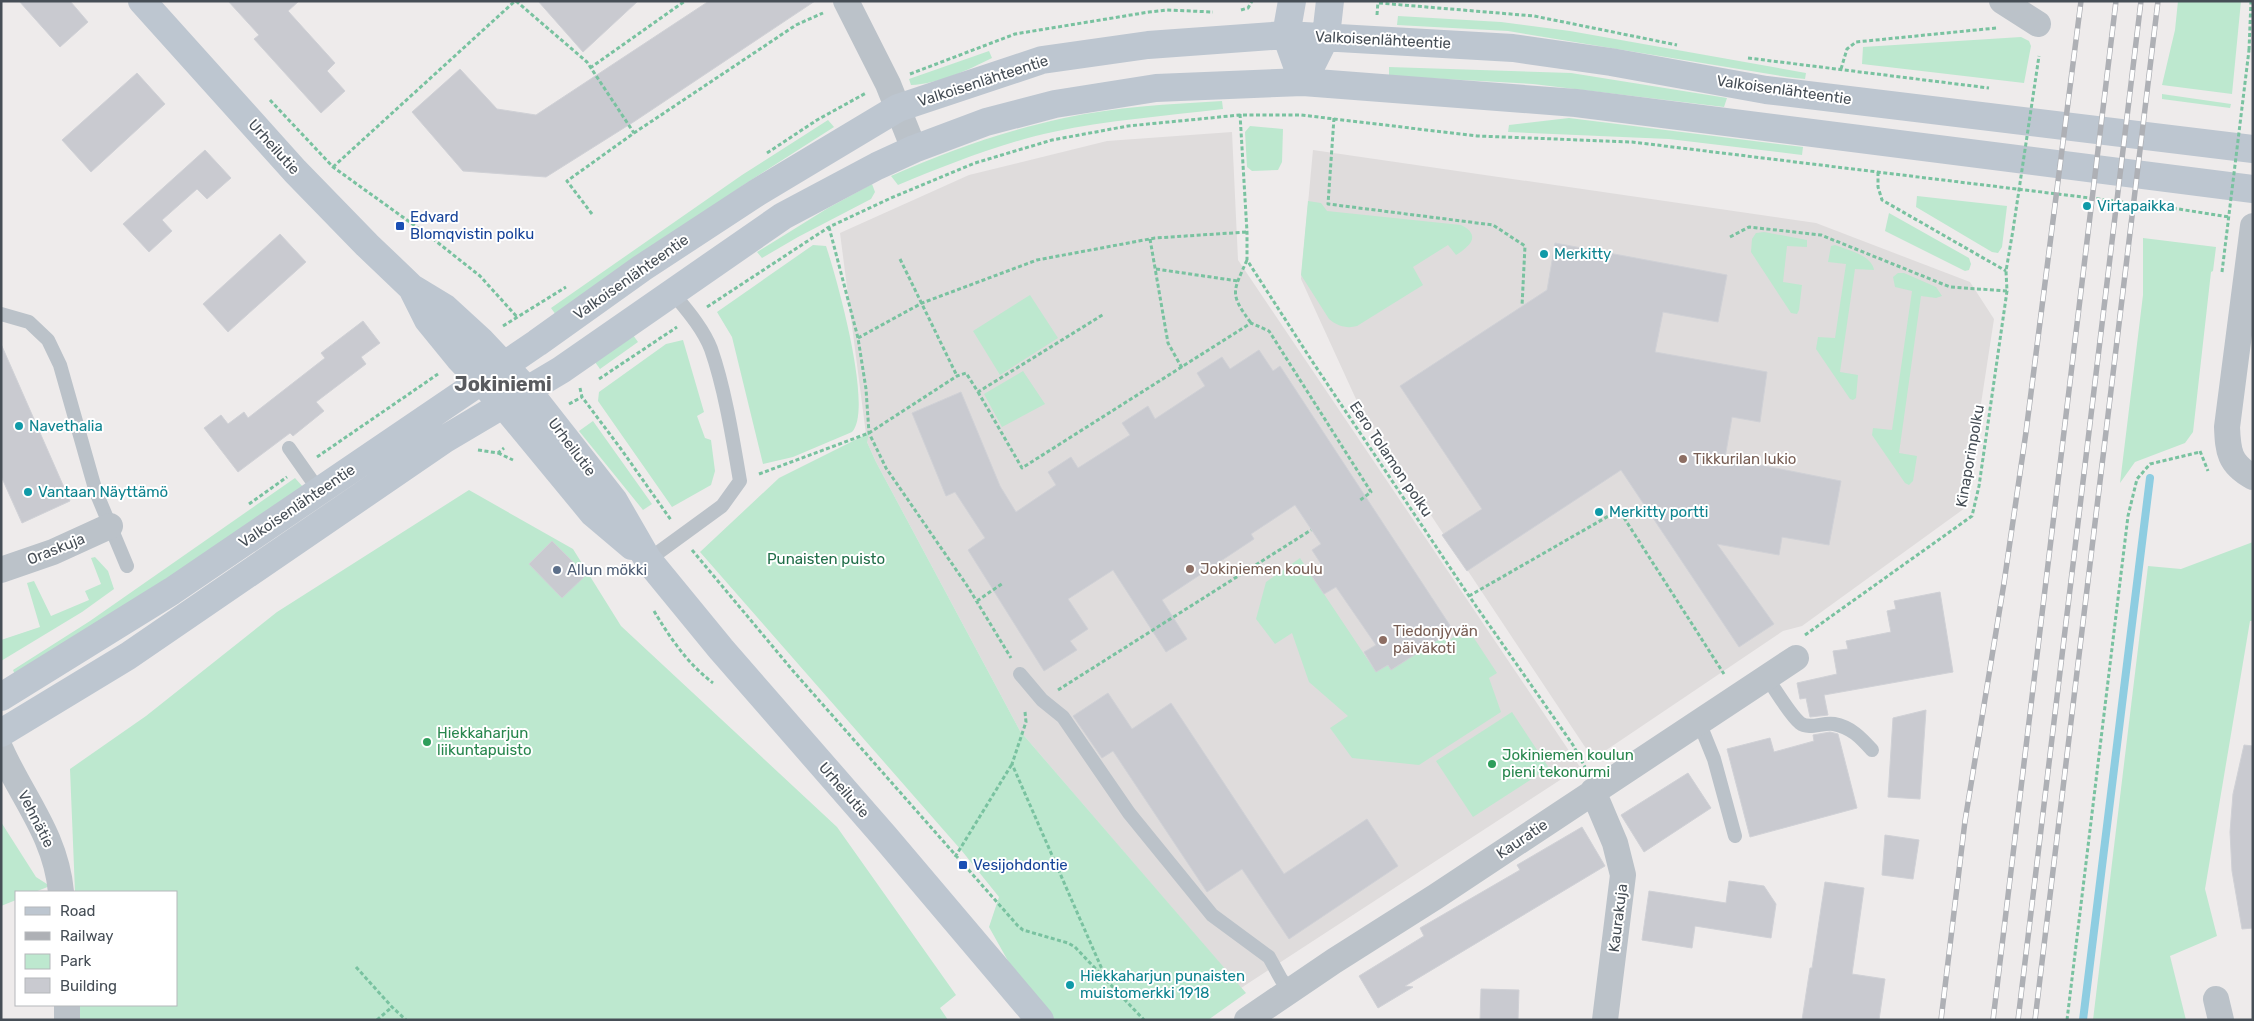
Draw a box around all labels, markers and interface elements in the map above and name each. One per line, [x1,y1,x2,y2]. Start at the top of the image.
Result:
street label: Valkoisenlähteentie [1315,27,1451,53]
street label: Valkoisenlähteentie [915,51,1051,111]
street label: Valkoisenlähteentie [1715,72,1853,108]
street label: Urheilutie [245,116,303,178]
place label: Virtapaikka [2097,197,2175,215]
marker: Virtapaikka [2081,200,2093,212]
place label: Edvard Blomqvistin polku [410,208,534,243]
marker: Edvard Blomqvistin polku [394,220,406,232]
street label: Valkoisenlähteentie [570,231,692,323]
place label: Merkitty [1554,245,1611,263]
marker: Merkitty [1538,248,1550,260]
district label: Jokiniemi [454,372,552,396]
street label: Eero Tolamon polku [1346,398,1436,520]
street label: Kinaporinpolku [1952,403,1988,509]
street label: Urheilutie [544,414,600,480]
place label: Navethalia [29,417,103,435]
marker: Navethalia [13,420,25,432]
place label: Tikkurilan lukio [1693,450,1796,468]
marker: Tikkurilan lukio [1677,453,1689,465]
street label: Valkoisenlähteentie [236,460,358,552]
place label: Vantaan Näyttämö [38,483,168,501]
marker: Vantaan Näyttämö [22,486,34,498]
place label: Merkitty portti [1609,503,1708,521]
marker: Merkitty portti [1593,506,1605,518]
street label: Oraskuja [25,529,87,569]
park label: Punaisten puisto [767,550,885,568]
place label: Jokiniemen koulu [1200,560,1323,578]
place label: Allun mökki [567,561,647,579]
marker: Jokiniemen koulu [1184,563,1196,575]
marker: Allun mökki [551,564,563,576]
place label: Tiedonjyvän päiväkoti [1393,622,1478,657]
marker: Tiedonjyvän päiväkoti [1377,634,1389,646]
place label: Hiekkaharjun liikuntapuisto [437,724,532,759]
marker: Hiekkaharjun liikuntapuisto [421,736,433,748]
place label: Jokiniemen koulun pieni tekonurmi [1502,746,1634,781]
street label: Urheilutie [815,758,873,822]
marker: Jokiniemen koulun pieni tekonurmi [1486,758,1498,770]
street label: Vehnätie [14,787,58,851]
street label: Kauratie [1493,815,1551,863]
place label: Vesijohdontie [973,856,1068,874]
marker: Vesijohdontie [957,859,969,871]
street label: Kaurakuja [1605,883,1631,953]
legend [15,891,178,1006]
text: Road [60,902,96,920]
text: Railway [60,927,114,945]
text: Park [60,952,91,970]
place label: Hiekkaharjun punaisten muistomerkki 1918 [1080,967,1245,1002]
text: Building [60,977,117,995]
marker: Hiekkaharjun punaisten muistomerkki 1918 [1064,979,1076,991]

